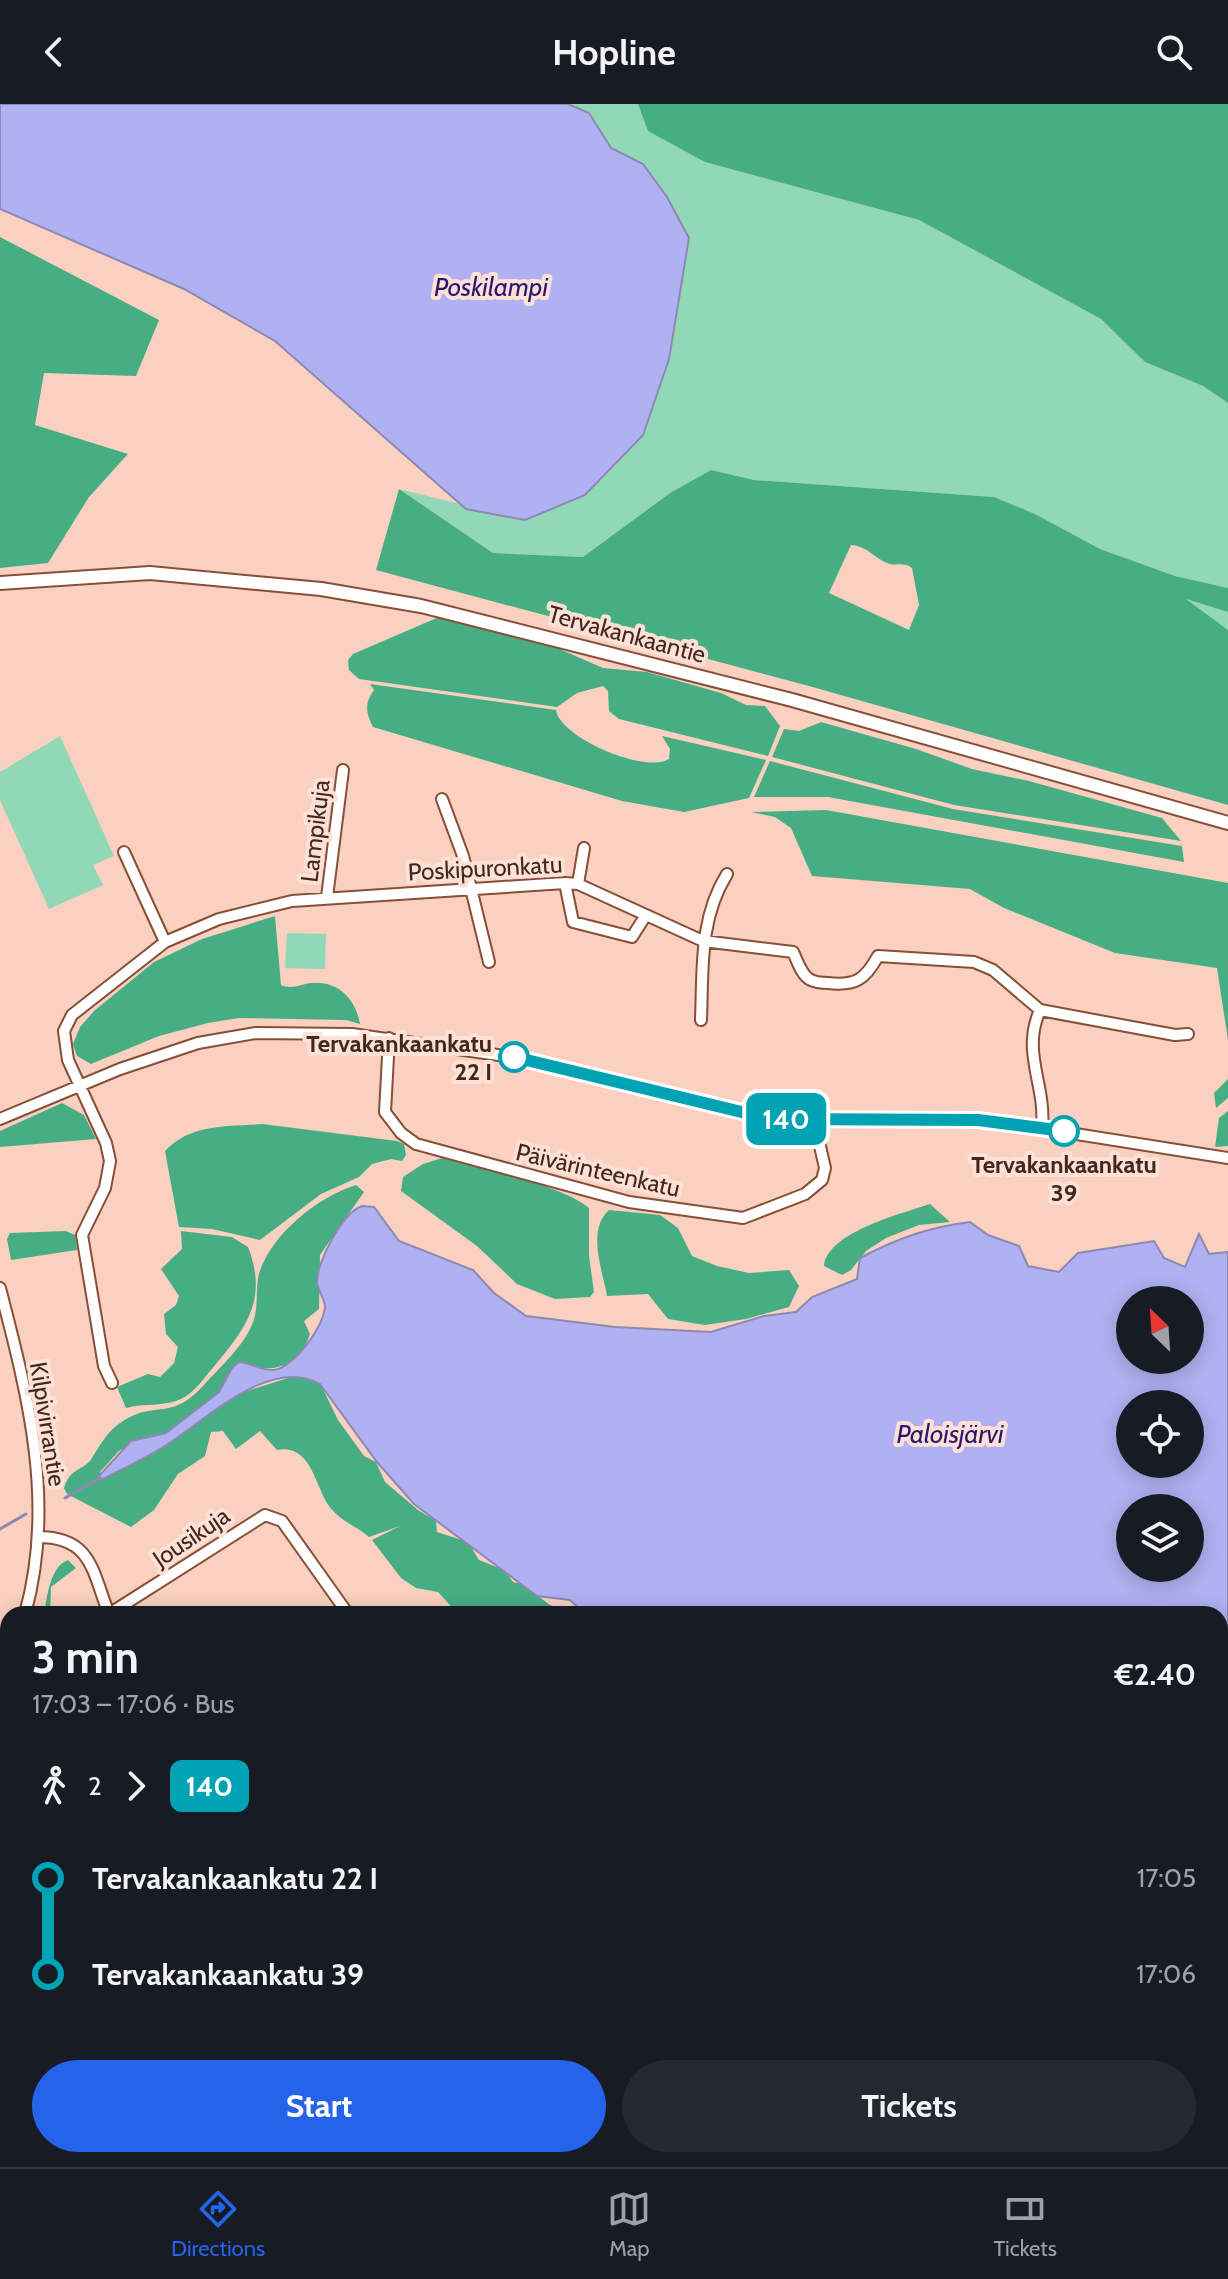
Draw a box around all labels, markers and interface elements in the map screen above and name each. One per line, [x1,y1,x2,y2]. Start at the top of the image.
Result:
icon: back [32,30,76,74]
text: Hopline [552,30,676,74]
icon: search [1152,30,1196,74]
water label: Poskilampi [434,271,548,303]
street label: Tervakankaantie [545,599,709,669]
street label: Lampikuja [294,778,336,884]
street label: Poskipuronkatu [407,849,563,887]
place label: Tervakankaankatu 22 I [306,1029,492,1086]
marker: Tervakankaankatu 22 I [499,1042,529,1072]
line badge: 140 [740,1093,832,1145]
text: 140 [762,1102,810,1136]
marker: Tervakankaankatu 39 [1049,1116,1079,1146]
street label: Päivärinteenkatu [513,1137,683,1203]
place label: Tervakankaankatu 39 [971,1150,1157,1207]
north arrow [1116,1286,1204,1374]
map controls [1116,1286,1204,1582]
street label: Kilpivirrantie [24,1360,72,1488]
button: locate [1116,1390,1204,1478]
water label: Paloisjärvi [896,1418,1004,1450]
button: layers [1116,1494,1204,1582]
street label: Jousikuja [146,1501,235,1574]
text: 3 min [32,1631,139,1684]
text: €2.40 [1114,1656,1196,1693]
text: 17:03 – 17:06 · Bus [32,1688,235,1720]
icon: walk [32,1764,76,1808]
icon: forward [114,1764,158,1808]
text: 140 [186,1769,233,1803]
text: 2 [88,1770,102,1802]
text: Tervakankaankatu 22 I [92,1860,378,1897]
text: 17:05 [1137,1862,1196,1894]
text: Tervakankaankatu 39 [92,1956,364,1993]
text: 17:06 [1136,1958,1196,1990]
button: Start [32,2060,606,2152]
button: Tickets [622,2060,1196,2152]
tab: Directions [171,2187,265,2262]
tab: Map [607,2187,651,2262]
tab: Tickets [994,2187,1057,2262]

